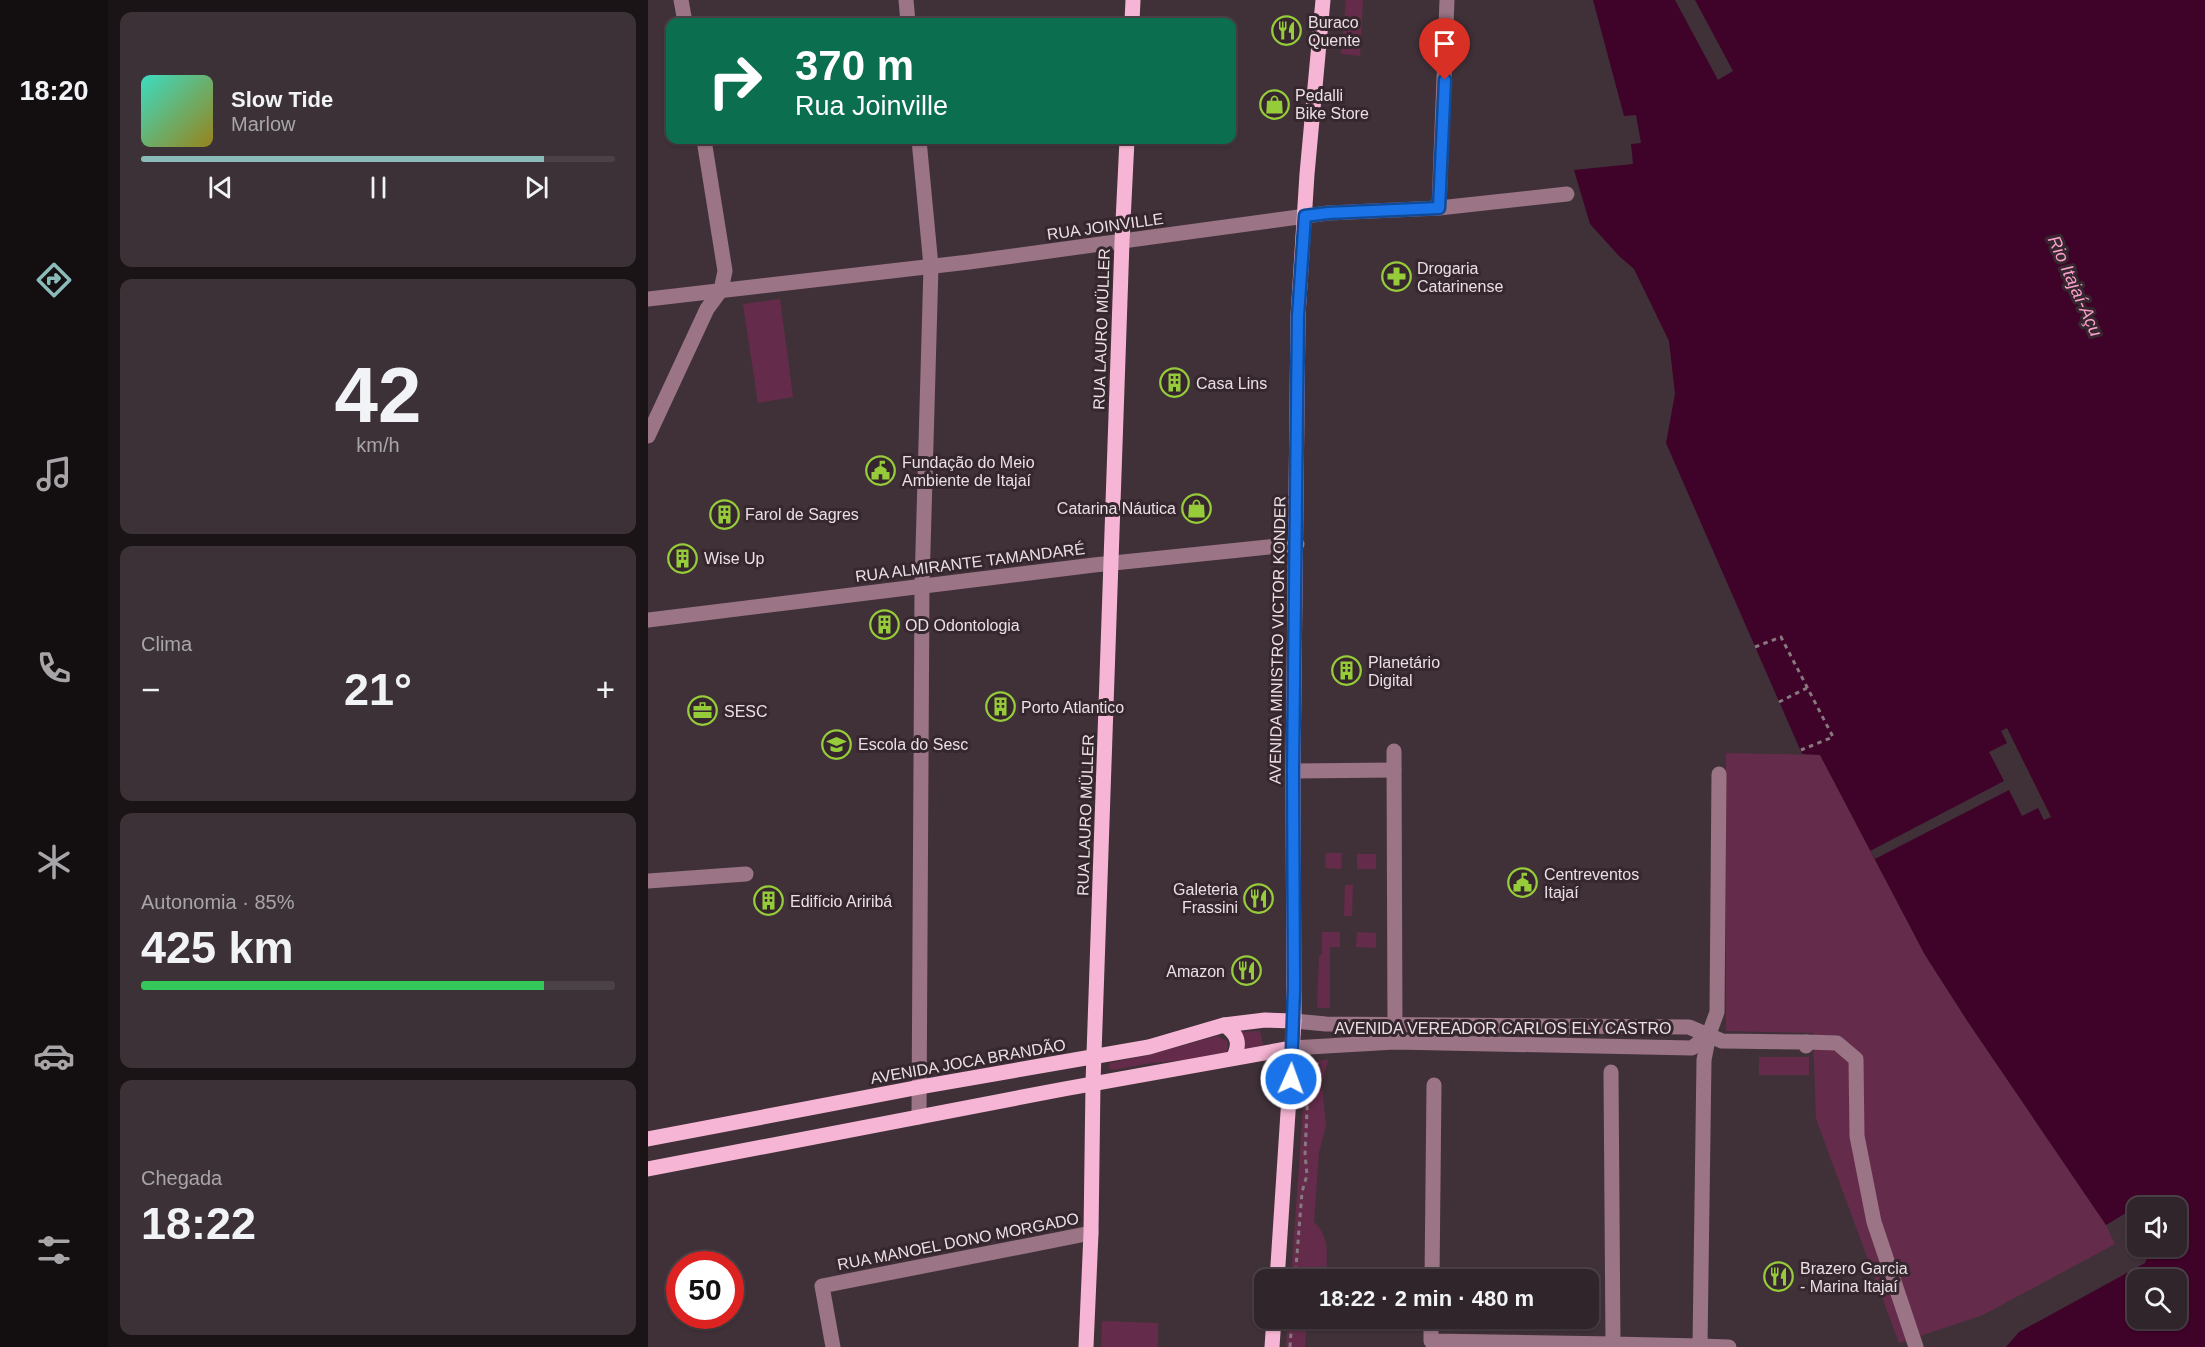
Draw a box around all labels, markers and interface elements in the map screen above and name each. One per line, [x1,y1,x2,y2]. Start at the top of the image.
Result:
place label: Buraco Quente [1308,14,1361,49]
restaurant icon: Buraco Quente [1271,15,1303,47]
pin [1419,18,1470,80]
icon: arrive [1428,27,1461,60]
icon: right [696,42,774,120]
text: 370 m [795,42,914,89]
text: 18:20 [19,76,89,106]
text: Slow Tide [231,87,333,112]
place label: Pedalli Bike Store [1295,87,1369,122]
shop icon: Pedalli Bike Store [1258,88,1290,120]
text: Rua Joinville [795,91,948,121]
text: Marlow [231,113,295,135]
icon: previous [204,171,237,204]
icon: pause [362,171,395,204]
icon: next [520,171,553,204]
street label: RUA JOINVILLE [1046,210,1164,243]
water label: Rio Itajaí-Açu [2044,233,2106,339]
street label: RUA LAURO MÜLLER [1090,248,1113,410]
icon: directions [33,259,75,301]
place label: Drogaria Catarinense [1417,260,1503,295]
pharmacy icon: Drogaria Catarinense [1380,261,1412,293]
text: 42 [335,351,421,439]
building icon: Casa Lins [1159,367,1191,399]
place label: Casa Lins [1196,375,1267,392]
text: km/h [356,434,400,456]
icon: music [33,453,75,495]
place label: Fundação do Meio Ambiente de Itajaí [902,454,1035,489]
public building icon: Fundação do Meio Ambiente de Itajaí [865,455,897,487]
shop icon: Catarina Náutica [1181,492,1213,524]
street label: AVENIDA MINISTRO VICTOR KONDER [1266,496,1289,784]
building icon: Farol de Sagres [708,498,740,530]
place label: Catarina Náutica [1057,500,1176,517]
place label: Farol de Sagres [745,506,859,523]
street label: RUA ALMIRANTE TAMANDARÉ [854,539,1086,585]
building icon: Wise Up [667,542,699,574]
place label: Wise Up [704,550,765,567]
building icon: OD Odontologia [868,609,900,641]
place label: OD Odontologia [905,617,1020,634]
text: Clima [141,633,192,655]
icon: phone [33,647,75,689]
place label: Planetário Digital [1368,654,1440,689]
building icon: Planetário Digital [1331,655,1363,687]
text: 21° [344,664,412,715]
text: − [141,671,160,708]
text: + [596,671,615,708]
building icon: Porto Atlantico [984,691,1016,723]
office icon: SESC [687,695,719,727]
place label: Porto Atlantico [1021,699,1124,716]
place label: SESC [724,703,768,720]
school or university icon: Escola do Sesc [821,728,853,760]
street label: RUA LAURO MÜLLER [1074,734,1097,896]
place label: Escola do Sesc [858,736,968,753]
icon: climate [33,841,75,883]
place label: Centreventos Itajaí [1544,866,1639,901]
public building icon: Centreventos Itajaí [1507,867,1539,899]
place label: Galeteria Frassini [1173,881,1238,916]
restaurant icon: Galeteria Frassini [1243,882,1275,914]
building icon: Edifício Ariribá [753,885,785,917]
text: Autonomia · 85% [141,891,294,913]
place label: Edifício Ariribá [790,893,892,910]
text: 425 km [141,922,294,973]
restaurant icon: Amazon [1230,955,1262,987]
place label: Amazon [1166,963,1225,980]
street label: AVENIDA VEREADOR CARLOS ELY CASTRO [1335,1020,1671,1037]
street label: AVENIDA JOCA BRANDÃO [869,1034,1067,1087]
icon: car [33,1035,75,1077]
position arrow [1259,1047,1323,1111]
text: Chegada [141,1167,222,1189]
map controls [2127,1197,2187,1329]
button: sound [2127,1197,2187,1257]
text: 18:22 [141,1198,256,1249]
street label: RUA MANOEL DONO MORGADO [836,1210,1080,1273]
icon: filters [33,1229,75,1271]
speed limit sign: 50 [666,1251,744,1329]
place label: Brazero Garcia - Marina Itajaí [1800,1260,1908,1295]
restaurant icon: Brazero Garcia - Marina Itajaí [1763,1261,1795,1293]
button: search [2127,1269,2187,1329]
text: 18:22 · 2 min · 480 m [1319,1286,1534,1311]

